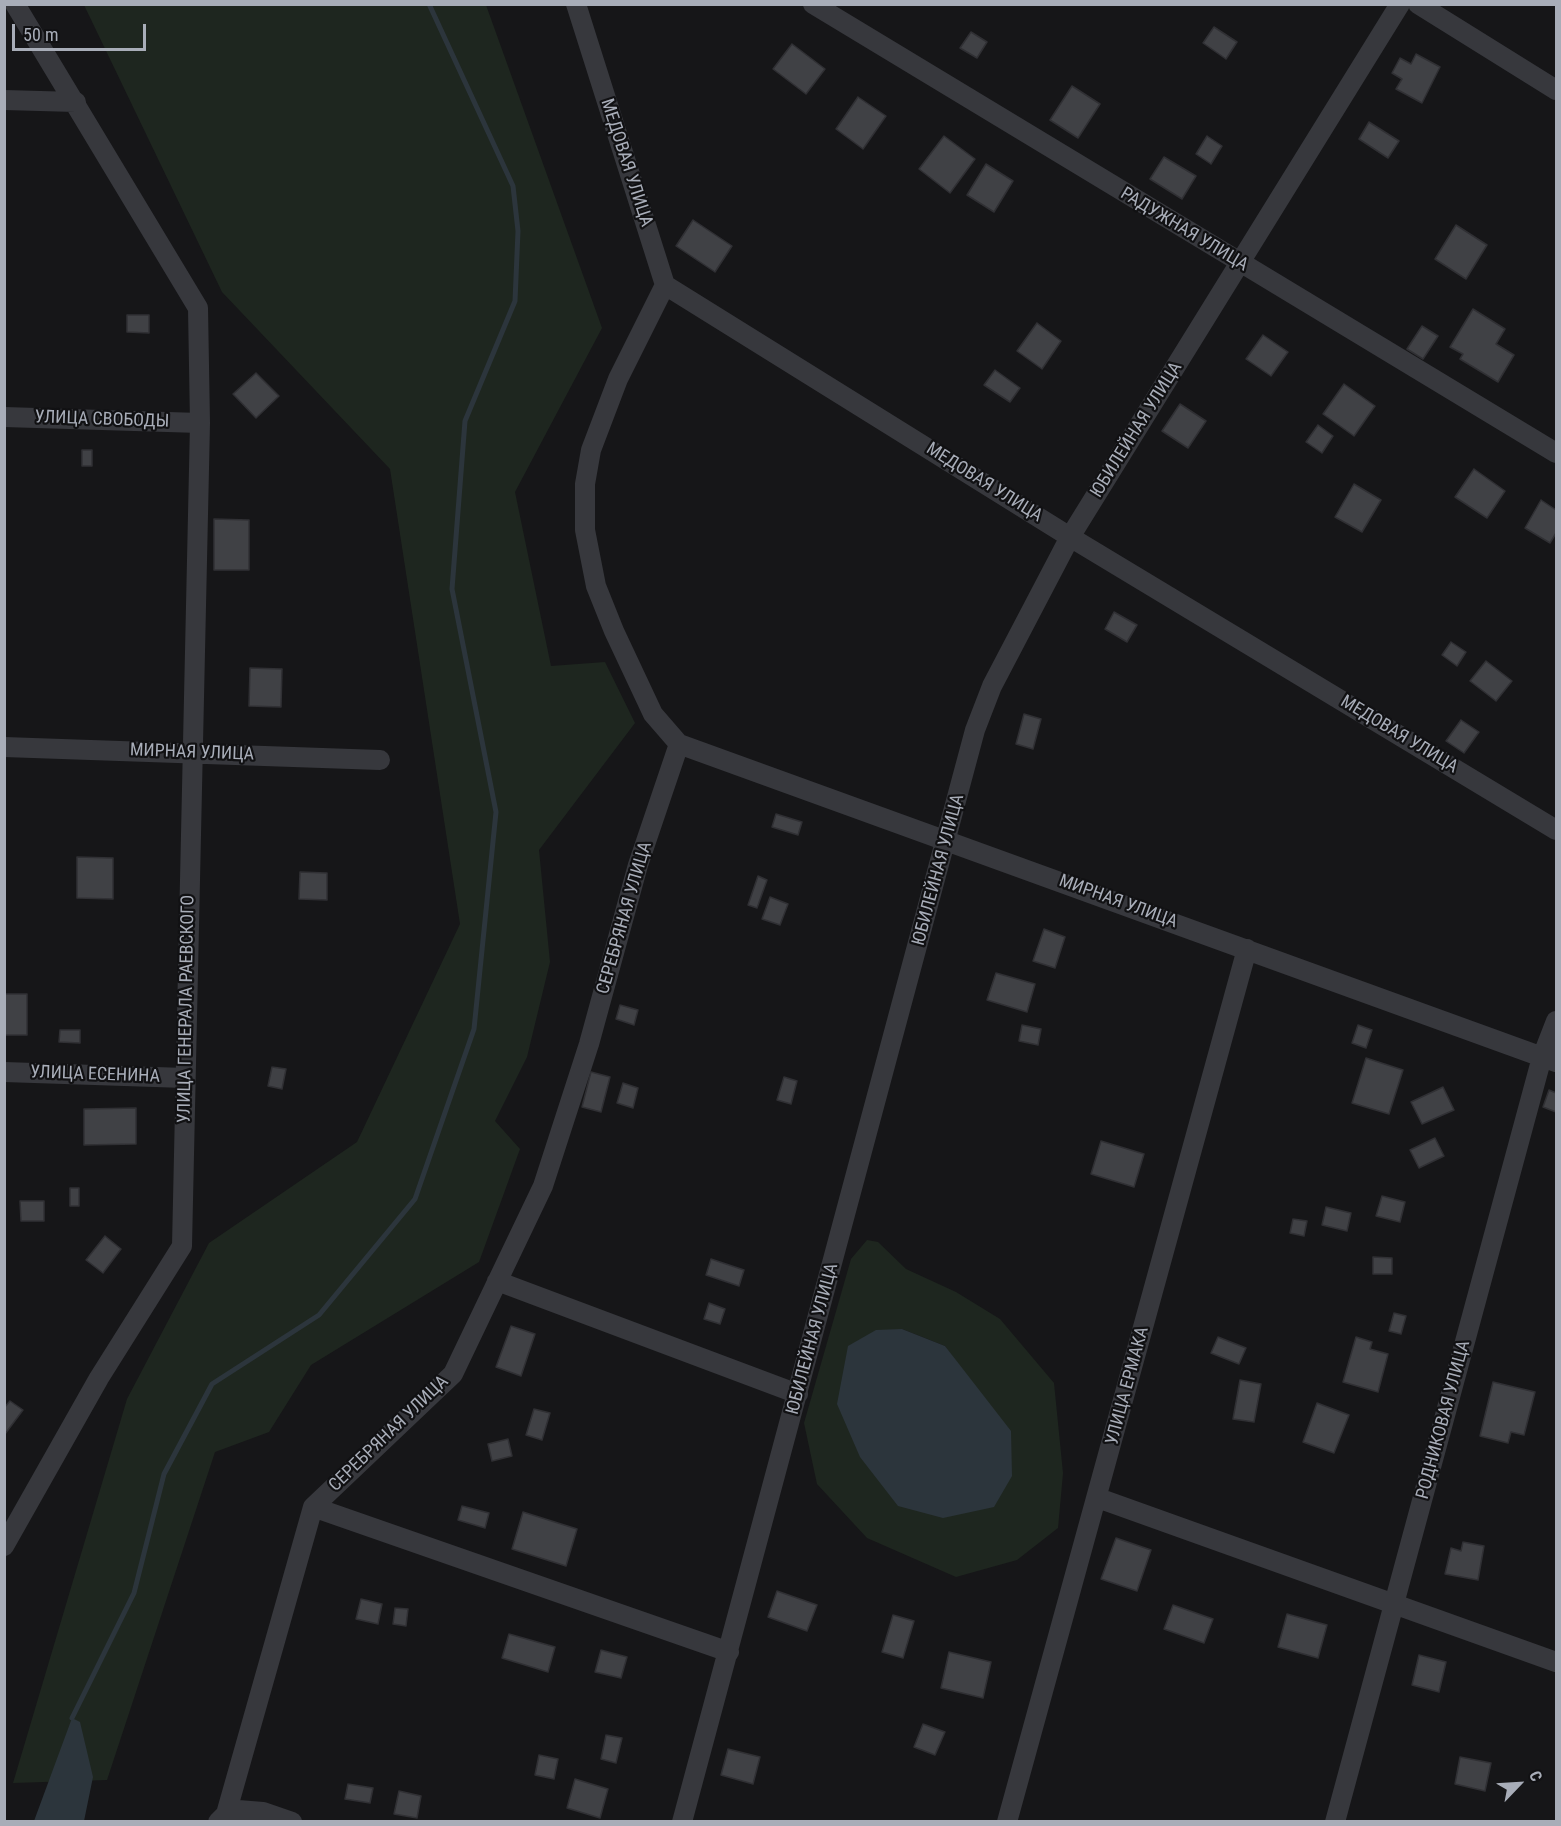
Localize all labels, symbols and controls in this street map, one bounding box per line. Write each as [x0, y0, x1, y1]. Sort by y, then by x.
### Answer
scale bar [15, 12, 148, 50]
text: 50 m [23, 24, 58, 45]
street label: МЕДОВАЯ УЛИЦА [595, 96, 657, 230]
street label: РАДУЖНАЯ УЛИЦА [1116, 183, 1252, 277]
street label: ЮБИЛЕЙНАЯ УЛИЦА [1087, 358, 1187, 502]
street label: УЛИЦА СВОБОДЫ [34, 407, 170, 433]
street label: МЕДОВАЯ УЛИЦА [922, 439, 1046, 527]
street label: МЕДОВАЯ УЛИЦА [1336, 691, 1462, 779]
street label: МИРНАЯ УЛИЦА [129, 740, 255, 766]
street label: ЮБИЛЕЙНАЯ УЛИЦА [908, 792, 970, 948]
street label: СЕРЕБРЯНАЯ УЛИЦА [593, 839, 657, 997]
street label: МИРНАЯ УЛИЦА [1056, 871, 1180, 933]
street label: УЛИЦА ГЕНЕРАЛА РАЕВСКОГО [174, 895, 200, 1123]
street label: УЛИЦА ЕСЕНИНА [30, 1062, 160, 1088]
street label: ЮБИЛЕЙНАЯ УЛИЦА [782, 1261, 844, 1417]
street label: УЛИЦА ЕРМАКА [1102, 1325, 1154, 1447]
street label: РОДНИКОВАЯ УЛИЦА [1412, 1338, 1476, 1502]
street label: СЕРЕБРЯНАЯ УЛИЦА [325, 1371, 453, 1497]
north arrow [1489, 1754, 1549, 1814]
text: С [1525, 1768, 1546, 1784]

